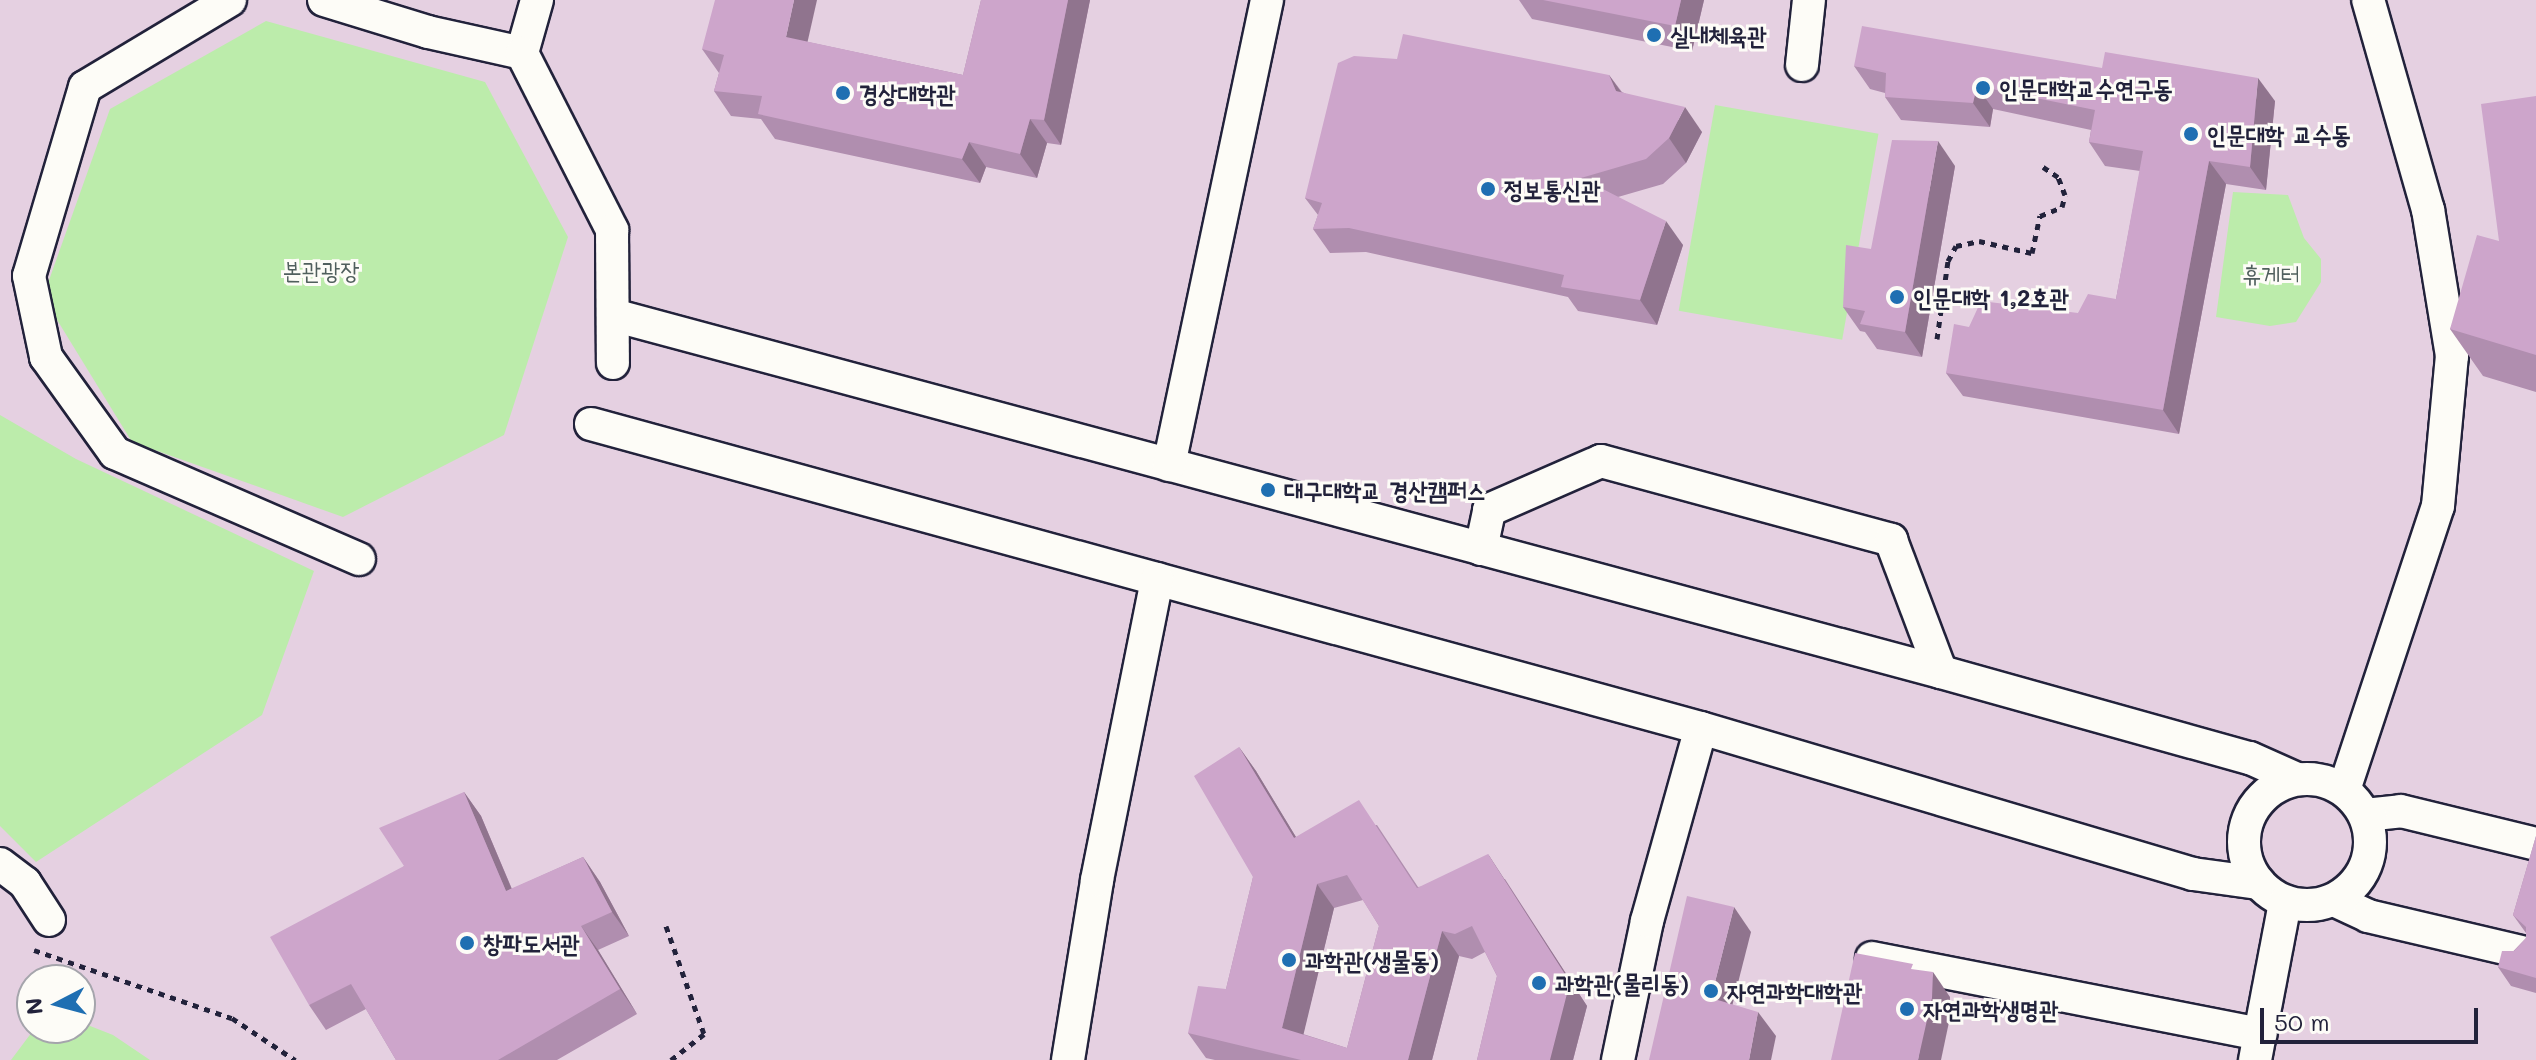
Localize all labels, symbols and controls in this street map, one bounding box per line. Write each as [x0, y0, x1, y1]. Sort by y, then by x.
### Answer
place label: 실내체육관 [1670, 21, 1767, 49]
marker: 실내체육관 [1645, 26, 1663, 44]
place label: 인문대학교수연구동 [1999, 74, 2173, 102]
place label: 경상대학관 [859, 79, 956, 107]
marker: 인문대학교수연구동 [1974, 79, 1992, 97]
marker: 경상대학관 [834, 84, 852, 102]
place label: 인문대학 교수동 [2207, 120, 2351, 148]
marker: 인문대학 교수동 [2182, 125, 2200, 143]
place label: 정보통신관 [1504, 175, 1601, 203]
marker: 정보통신관 [1479, 180, 1497, 198]
park label: 본관광장 [282, 256, 360, 284]
park label: 휴게터 [2242, 260, 2300, 288]
place label: 인문대학 1,2호관 [1913, 283, 2069, 311]
marker: 인문대학 1,2호관 [1888, 288, 1906, 306]
place label: 대구대학교 경산캠퍼스 [1284, 476, 1486, 504]
marker: 대구대학교 경산캠퍼스 [1259, 481, 1277, 499]
place label: 창파도서관 [483, 929, 580, 957]
marker: 창파도서관 [458, 934, 476, 952]
place label: 과학관(생물동) [1305, 946, 1439, 974]
marker: 과학관(생물동) [1280, 951, 1298, 969]
north arrow [16, 964, 96, 1044]
place label: 과학관(물리동) [1555, 969, 1689, 997]
marker: 과학관(물리동) [1530, 974, 1548, 992]
place label: 자연과학대학관 [1727, 977, 1862, 1005]
marker: 자연과학대학관 [1702, 982, 1720, 1000]
scale bar [2264, 992, 2482, 1042]
place label: 자연과학생명관 [1923, 995, 2058, 1023]
text: N [18, 997, 49, 1016]
marker: 자연과학생명관 [1898, 1000, 1916, 1018]
text: 50 m [2274, 1006, 2330, 1037]

